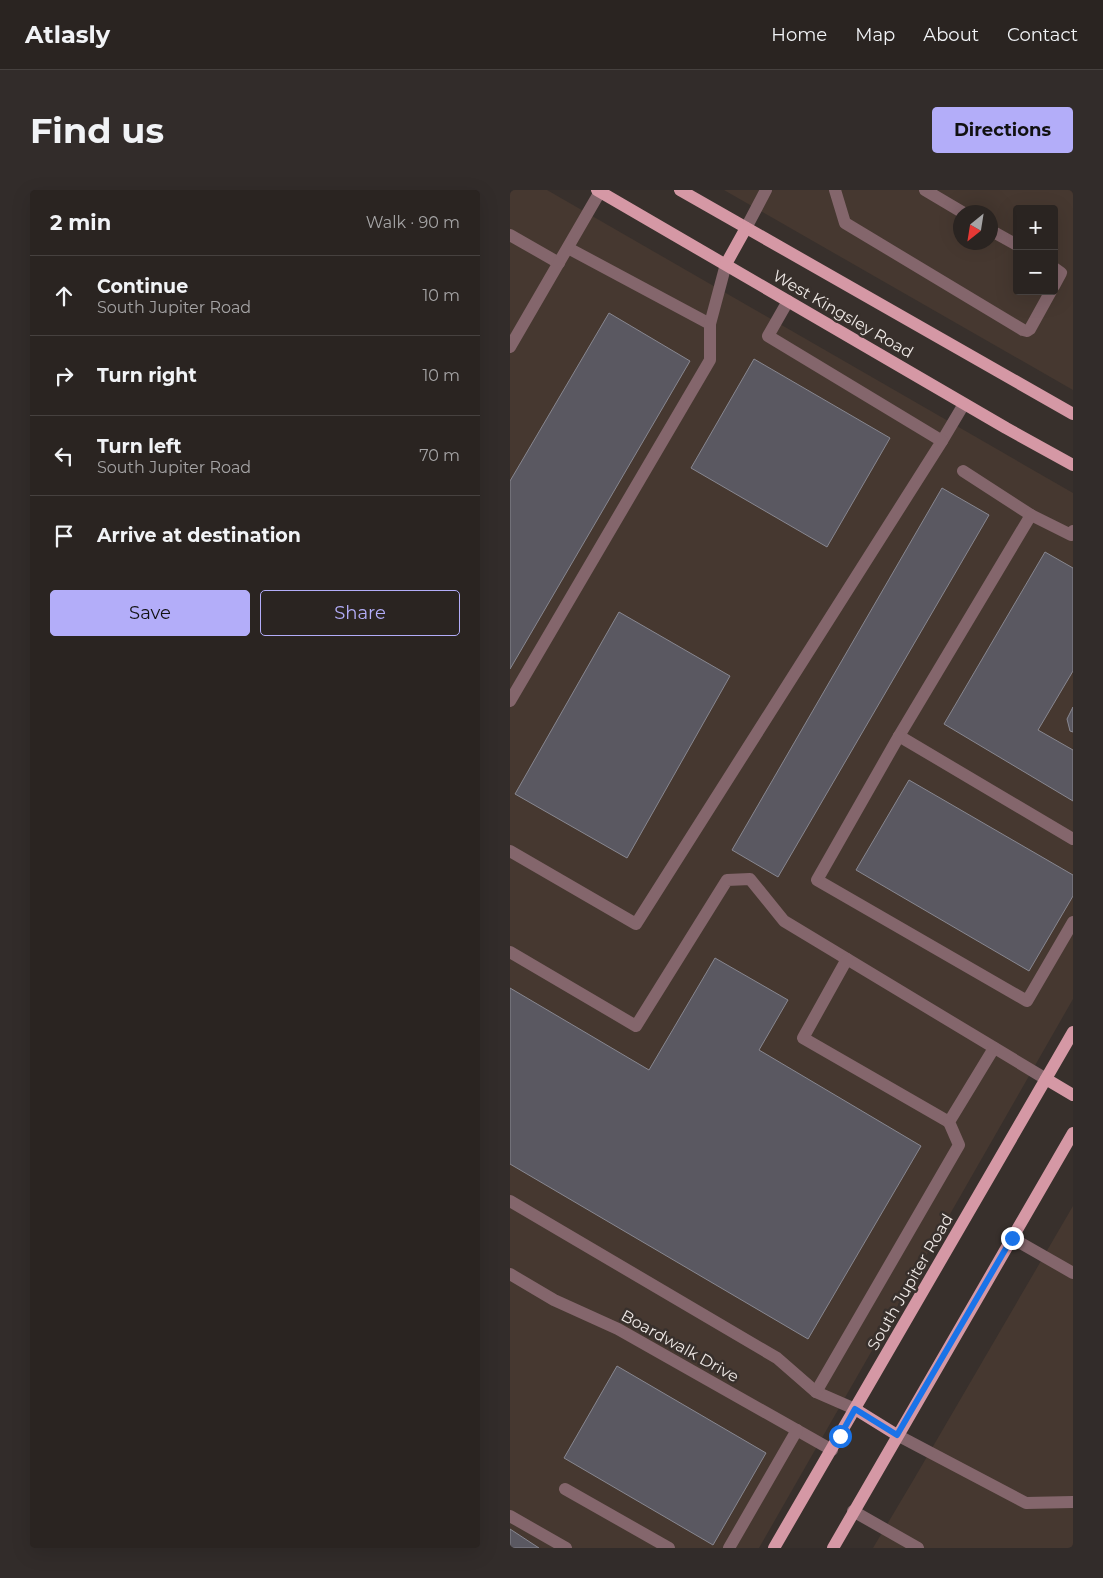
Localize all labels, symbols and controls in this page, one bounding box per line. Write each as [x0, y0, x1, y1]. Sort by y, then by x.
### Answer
text: Atlasly [25, 20, 110, 49]
text: Home [771, 24, 827, 46]
text: Map [855, 24, 895, 46]
text: About [923, 24, 979, 46]
text: Contact [1007, 24, 1078, 46]
button: Directions [932, 107, 1073, 153]
text: Find us [30, 109, 164, 152]
north arrow [953, 205, 998, 250]
map controls [1013, 205, 1058, 295]
button: + [1013, 205, 1058, 250]
text: 2 min [50, 210, 111, 235]
text: Walk · 90 m [366, 213, 460, 232]
button: − [1013, 250, 1058, 295]
street label: West Kingsley Road [769, 266, 917, 362]
text: Continue [97, 275, 188, 298]
icon: ahead [50, 282, 78, 310]
text: 10 m [422, 286, 460, 305]
text: South Jupiter Road [97, 298, 251, 317]
icon: right [50, 362, 78, 390]
text: Turn right [97, 364, 197, 387]
text: 10 m [422, 366, 460, 385]
text: Turn left [97, 435, 182, 458]
icon: left [50, 442, 78, 470]
text: 70 m [419, 446, 460, 465]
text: South Jupiter Road [97, 458, 251, 477]
icon: arrive [50, 522, 78, 550]
text: Arrive at destination [97, 524, 301, 547]
button: Save [50, 590, 250, 636]
button: Share [260, 590, 460, 636]
street label: South Jupiter Road [863, 1210, 957, 1354]
route end [1001, 1227, 1024, 1250]
street label: Boardwalk Drive [618, 1306, 742, 1386]
route start [829, 1425, 852, 1448]

